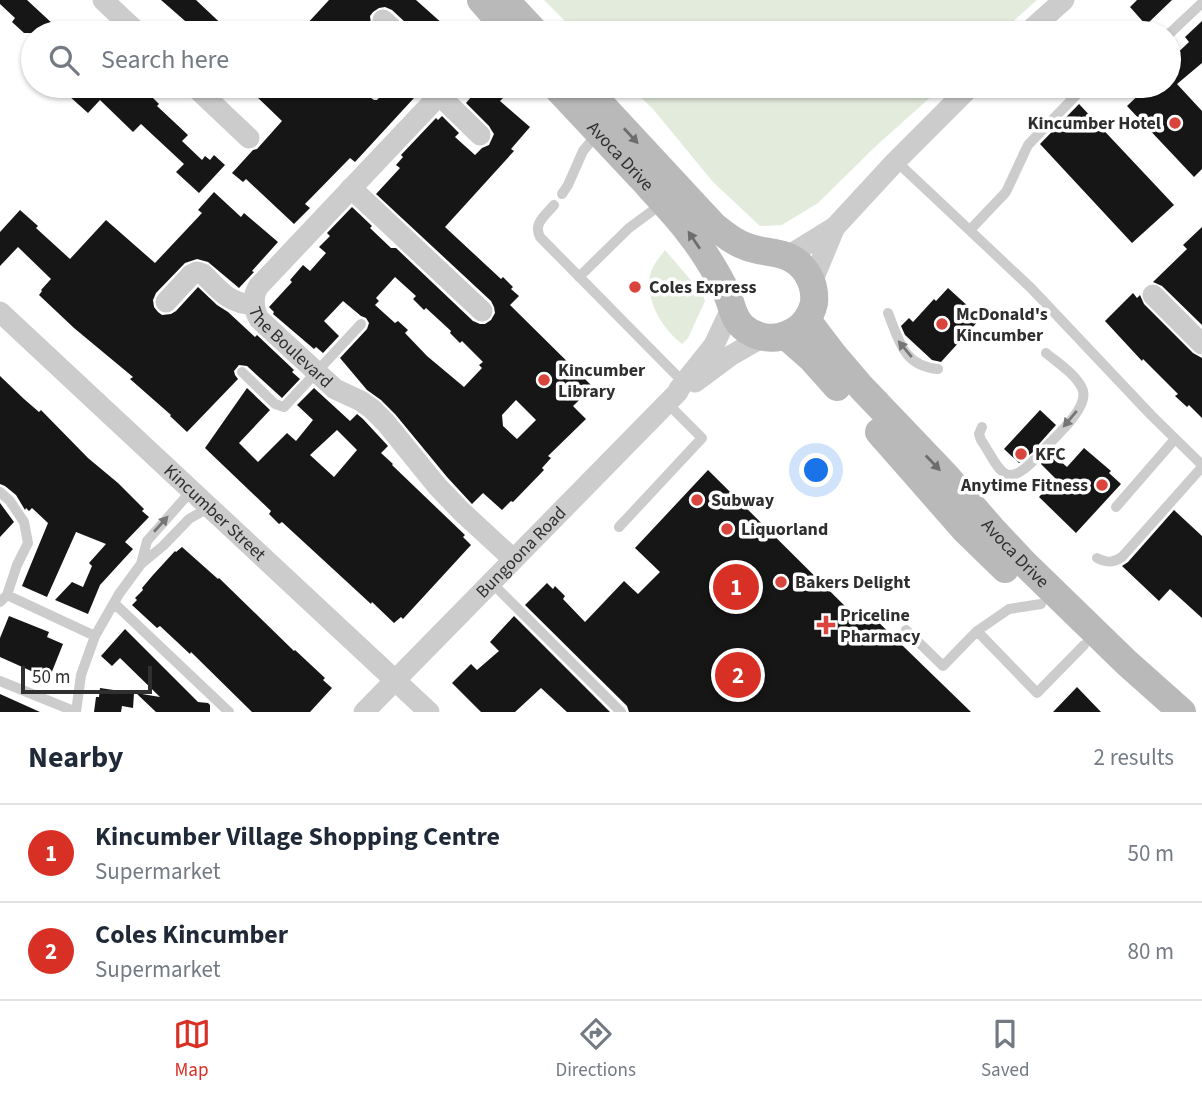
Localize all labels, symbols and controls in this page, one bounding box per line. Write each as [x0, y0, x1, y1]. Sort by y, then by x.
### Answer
search box [21, 21, 1181, 98]
icon: search [45, 41, 83, 79]
text: Search here [101, 41, 229, 78]
place label: Kincumber Hotel [1028, 111, 1161, 136]
marker: Kincumber Hotel [1167, 115, 1183, 131]
street label: Avoca Drive [582, 116, 660, 196]
one-way arrow [622, 127, 638, 144]
one-way arrow [687, 231, 701, 249]
place label: Coles Express [649, 275, 756, 300]
marker: Coles Express [627, 279, 643, 295]
place label: McDonald's Kincumber [956, 302, 1048, 348]
street label: The Boulevard [242, 303, 338, 393]
marker: McDonald's Kincumber [934, 316, 950, 332]
one-way arrow [897, 340, 912, 358]
place label: Kincumber Library [558, 358, 646, 404]
marker: Kincumber Library [536, 372, 552, 388]
one-way arrow [1063, 410, 1078, 428]
place label: KFC [1035, 442, 1066, 467]
marker: KFC [1013, 446, 1029, 462]
your location [799, 453, 833, 487]
one-way arrow [924, 454, 941, 470]
street label: Kincumber Street [158, 458, 272, 567]
place label: Anytime Fitness [960, 473, 1088, 498]
marker: Anytime Fitness [1094, 477, 1110, 493]
place label: Subway [711, 488, 775, 513]
marker: Subway [689, 492, 705, 508]
street label: Bungoona Road [470, 501, 572, 604]
street label: Avoca Drive [976, 513, 1055, 593]
one-way arrow [153, 516, 168, 533]
place label: Liquorland [741, 517, 828, 542]
marker: Liquorland [719, 521, 735, 537]
pin: 1 [713, 561, 759, 613]
place label: Bakers Delight [795, 570, 910, 595]
marker: Bakers Delight [773, 574, 789, 590]
place label: Priceline Pharmacy [840, 603, 921, 649]
marker: Priceline Pharmacy [818, 617, 834, 633]
pin: 2 [715, 649, 761, 701]
scale bar [21, 663, 152, 695]
text: 50 m [32, 664, 70, 691]
text: Nearby [28, 736, 123, 779]
text: 2 results [1094, 741, 1174, 774]
text: Kincumber Village Shopping Centre [95, 818, 500, 855]
text: 1 [45, 837, 57, 870]
text: 50 m [1127, 837, 1174, 870]
text: Supermarket [95, 855, 221, 888]
text: Coles Kincumber [95, 916, 288, 953]
text: 2 [45, 935, 57, 968]
text: 80 m [1127, 935, 1174, 968]
text: Supermarket [95, 953, 221, 986]
tab: Map [173, 1015, 211, 1084]
tab: Directions [556, 1015, 636, 1084]
tab: Saved [981, 1015, 1029, 1084]

